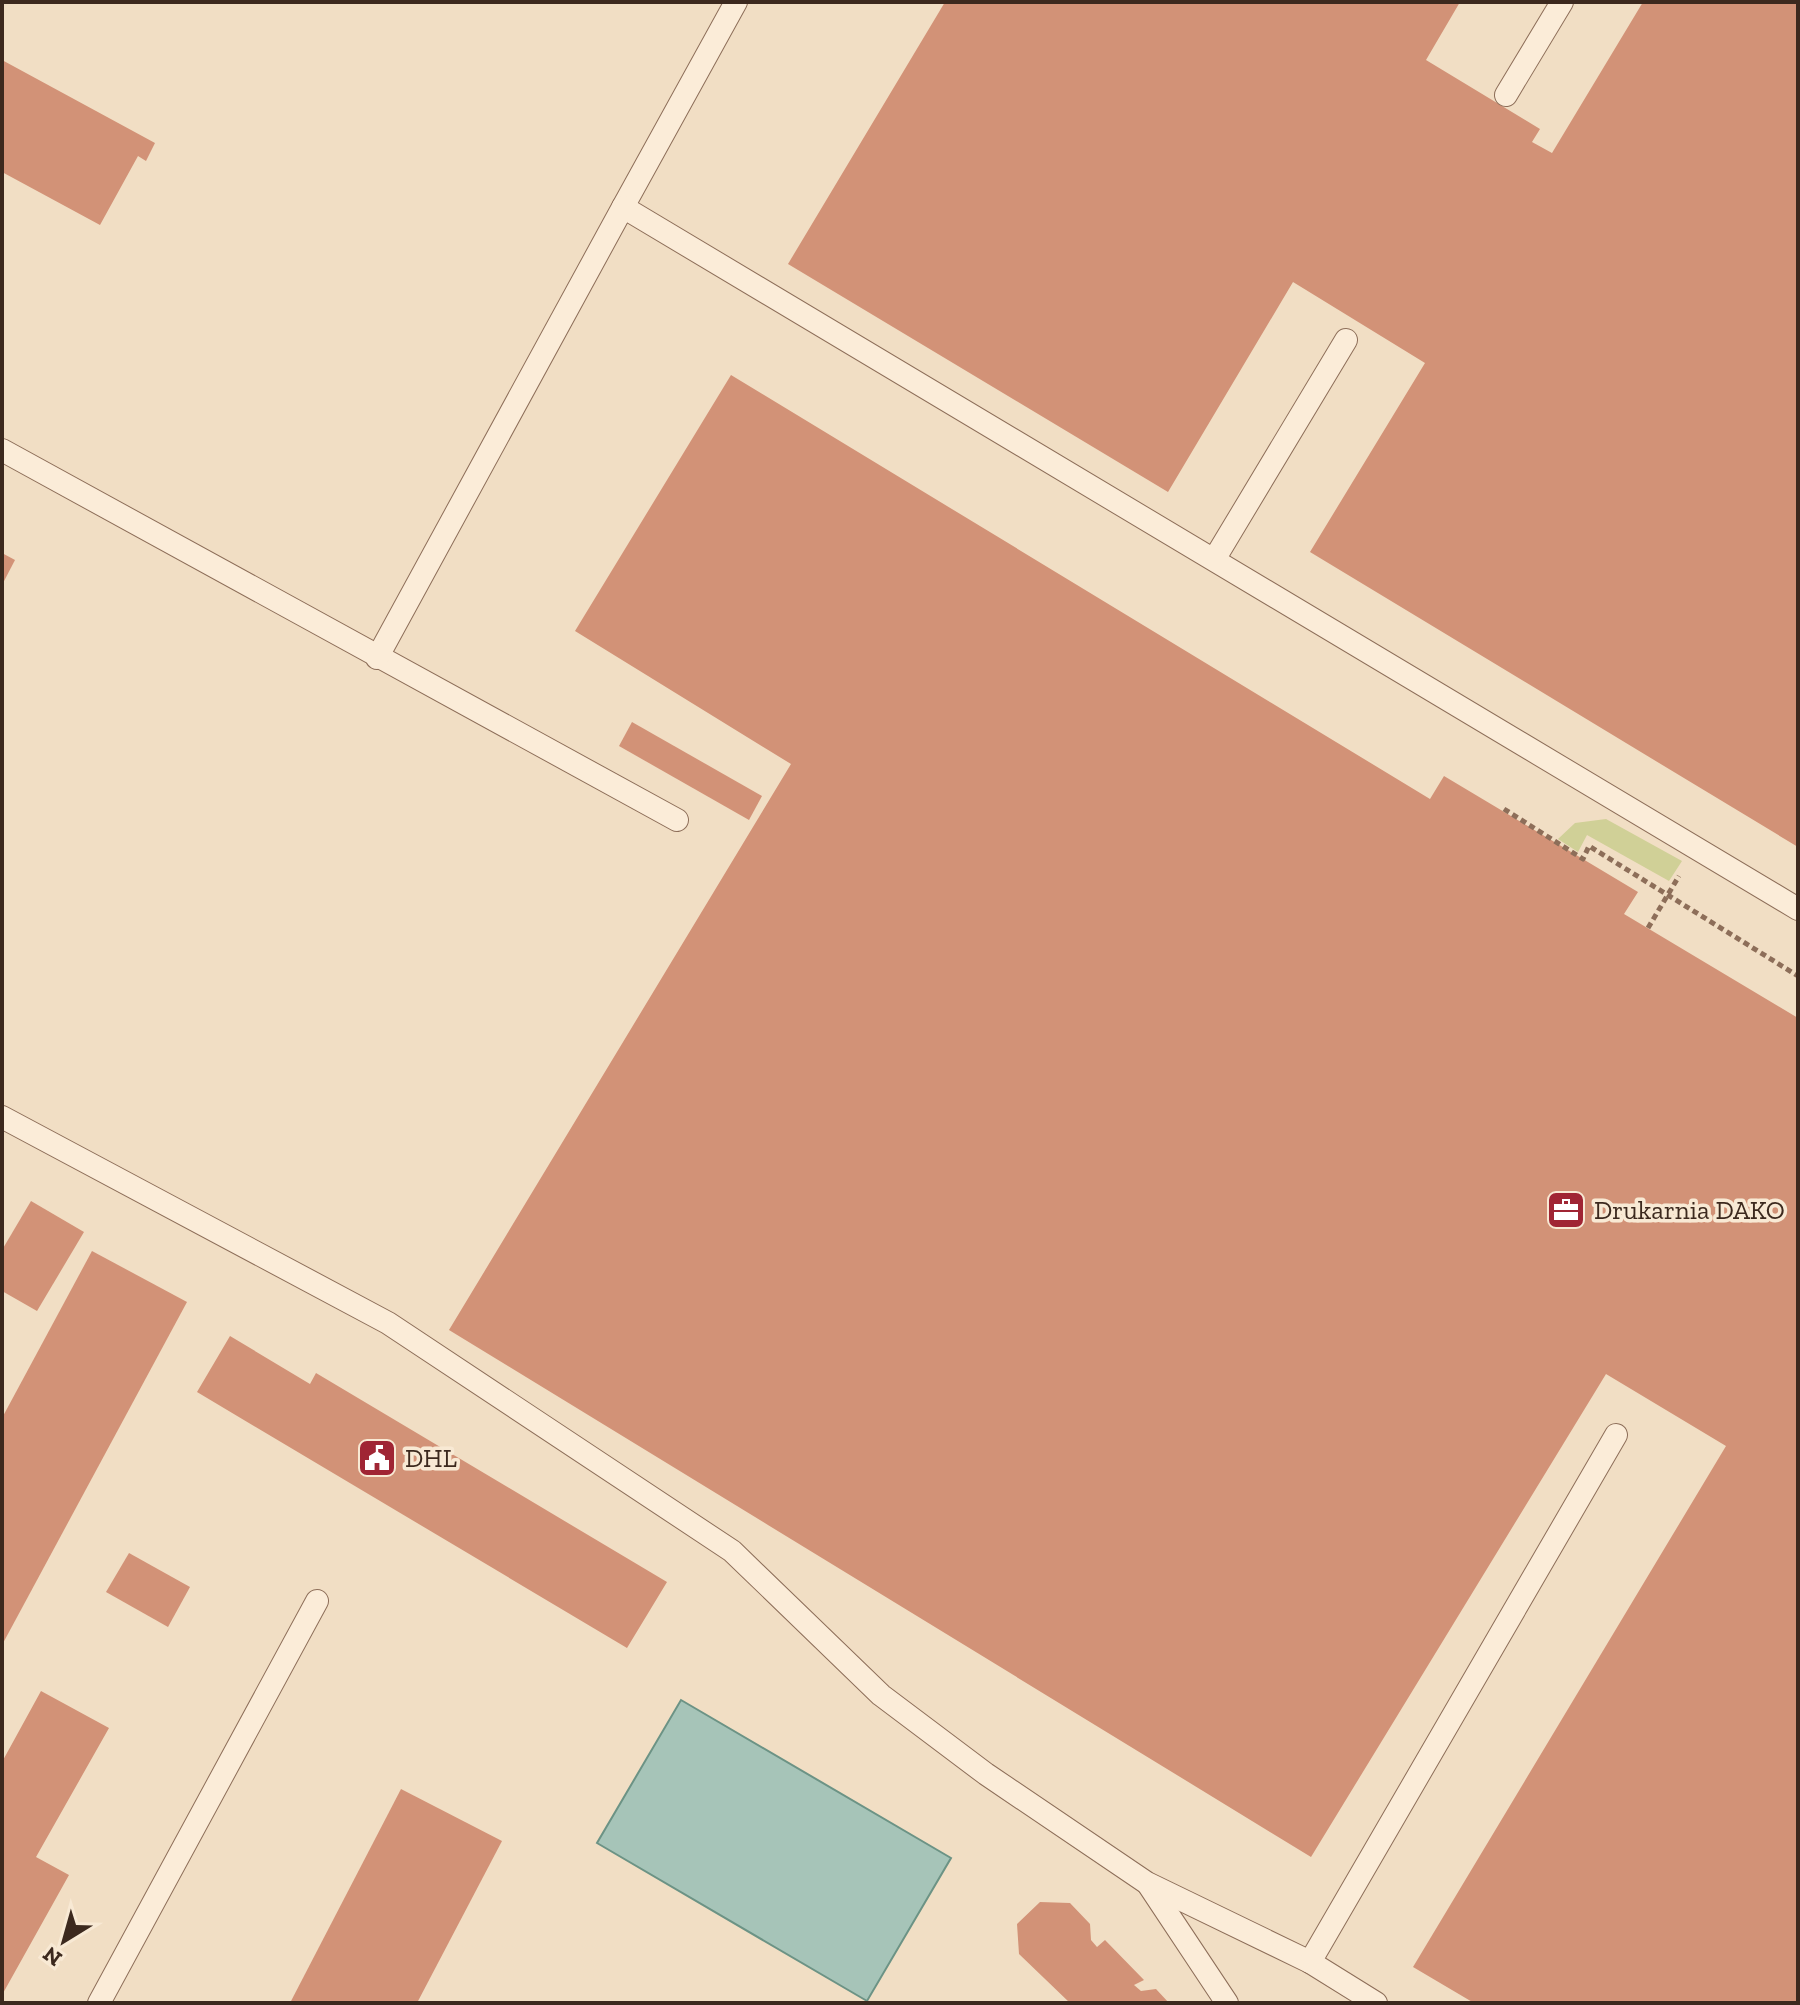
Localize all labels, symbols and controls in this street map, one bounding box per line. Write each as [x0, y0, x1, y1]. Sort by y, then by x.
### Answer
office icon: Drukarnia DAKO [1545, 1189, 1587, 1231]
place label: Drukarnia DAKO [1594, 1194, 1785, 1226]
public building icon: DHL [356, 1437, 398, 1479]
place label: DHL [405, 1442, 457, 1474]
north arrow [24, 1901, 104, 1981]
text: N [37, 1941, 67, 1972]

